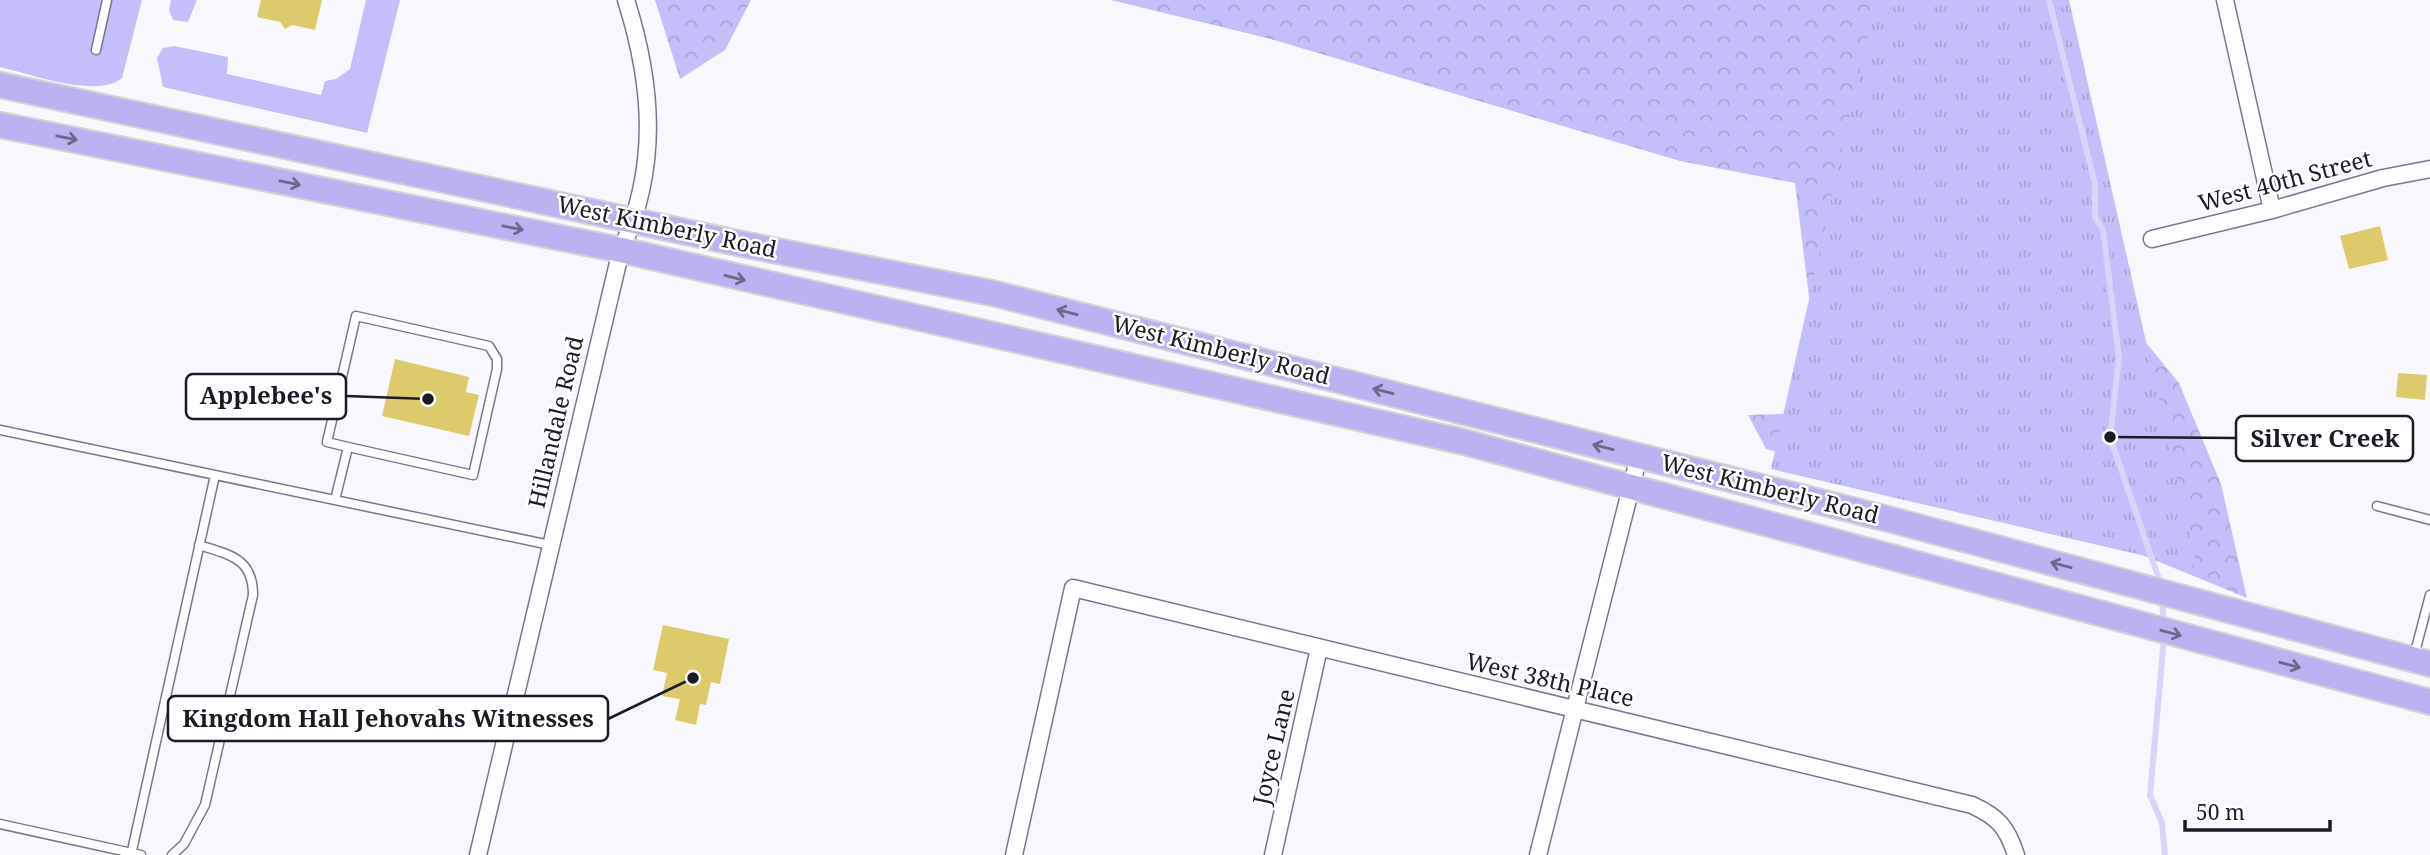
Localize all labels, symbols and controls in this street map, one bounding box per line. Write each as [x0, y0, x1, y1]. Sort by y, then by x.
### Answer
one-way arrow [55, 132, 78, 146]
street label: West 40th Street [2195, 142, 2375, 219]
one-way arrow [278, 177, 301, 191]
street label: West Kimberly Road [555, 187, 780, 265]
one-way arrow [501, 222, 524, 236]
one-way arrow [723, 271, 746, 285]
one-way arrow [1056, 305, 1079, 318]
street label: West Kimberly Road [1109, 306, 1334, 392]
street label: Hillandale Road [520, 333, 590, 511]
callout: Applebee's [186, 374, 346, 419]
text: Applebee's [200, 378, 332, 411]
one-way arrow [1372, 384, 1395, 397]
callout: Silver Creek [2236, 416, 2413, 461]
text: Silver Creek [2250, 421, 2400, 454]
one-way arrow [1592, 440, 1615, 453]
street label: West Kimberly Road [1658, 445, 1883, 531]
one-way arrow [2050, 558, 2072, 571]
one-way arrow [2159, 627, 2181, 640]
street label: West 38th Place [1463, 644, 1637, 714]
one-way arrow [2278, 659, 2301, 672]
street label: Joyce Lane [1244, 686, 1302, 809]
callout: Kingdom Hall Jehovahs Witnesses [168, 696, 608, 741]
text: Kingdom Hall Jehovahs Witnesses [182, 701, 594, 734]
scale bar [2185, 788, 2330, 832]
text: 50 m [2196, 798, 2245, 826]

